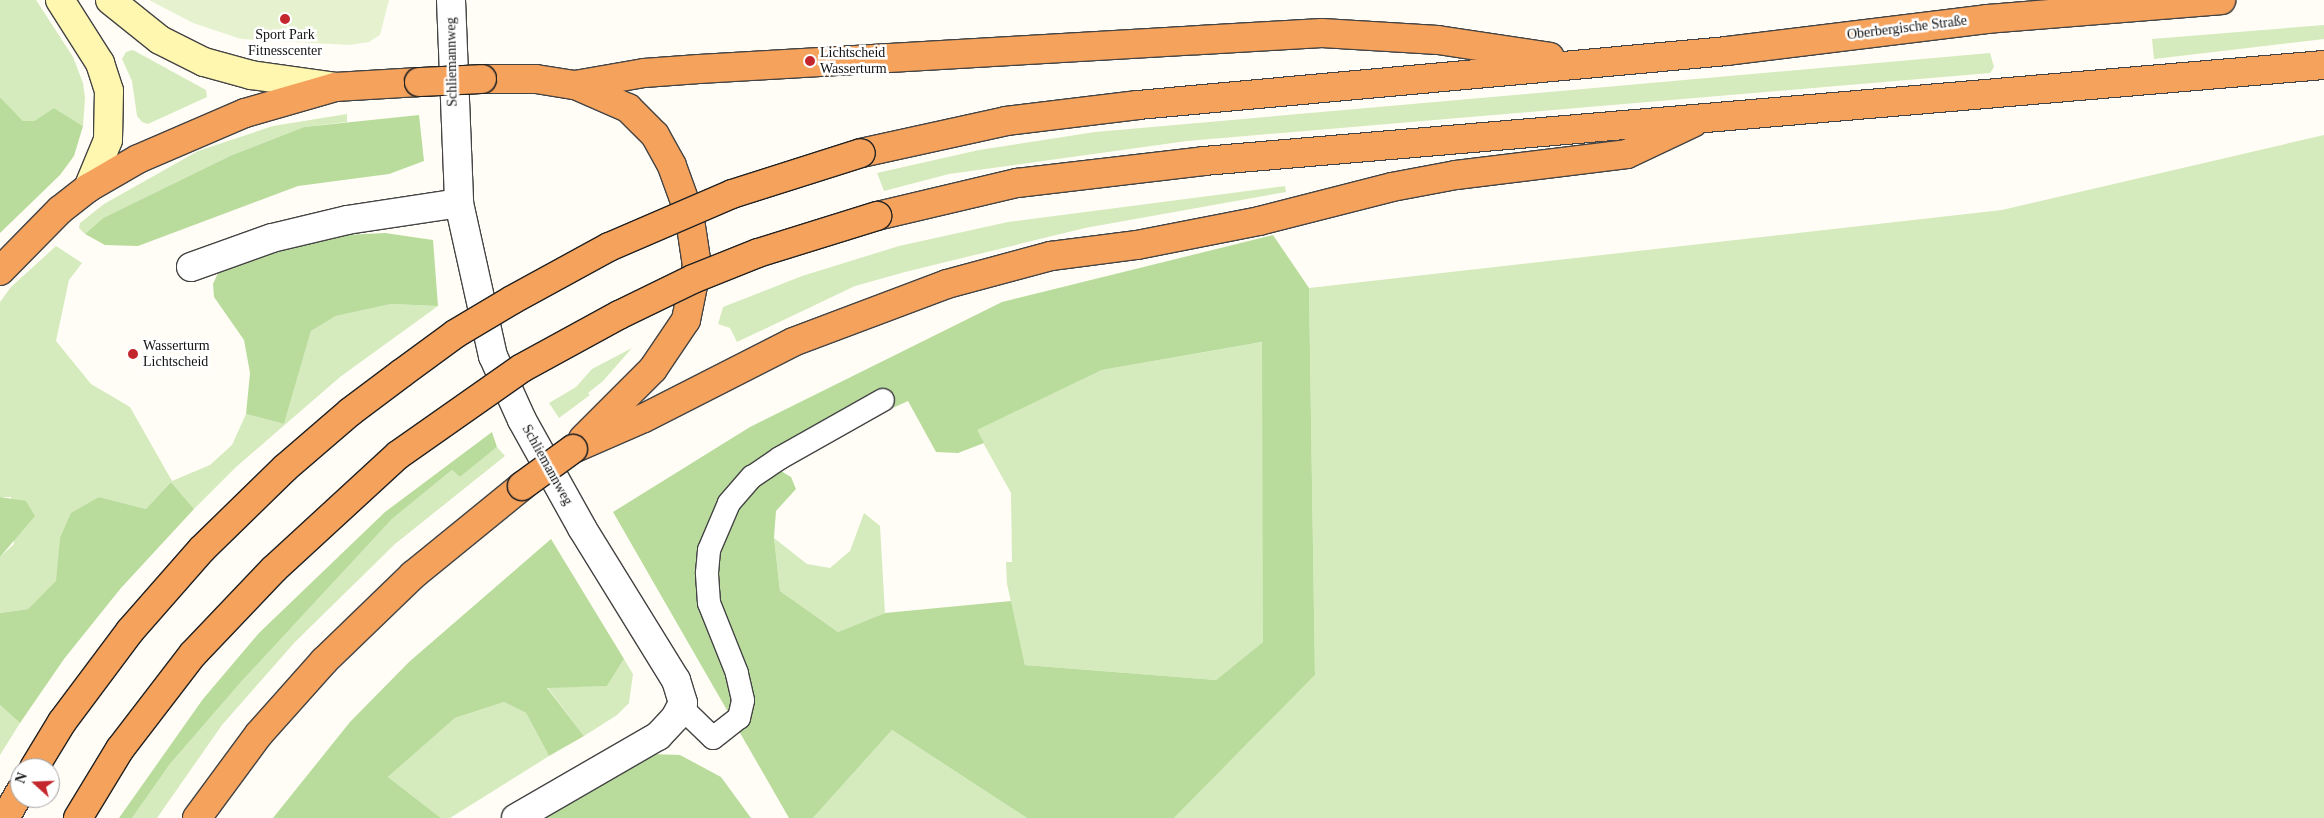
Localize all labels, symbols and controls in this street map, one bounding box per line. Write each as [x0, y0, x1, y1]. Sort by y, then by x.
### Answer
street label: Oberbergische Straße [1846, 12, 1968, 44]
marker: Sport Park Fitnesscenter [279, 13, 291, 25]
street label: Schliemannweg [443, 17, 461, 107]
place label: Sport Park Fitnesscenter [248, 27, 322, 59]
place label: Lichtscheid Wasserturm [820, 45, 887, 78]
marker: Lichtscheid Wasserturm [804, 55, 816, 67]
place label: Wasserturm Lichtscheid [143, 338, 210, 371]
marker: Wasserturm Lichtscheid [127, 348, 139, 360]
street label: Schliemannweg [518, 422, 576, 508]
north arrow [10, 758, 60, 808]
text: N [13, 771, 30, 785]

